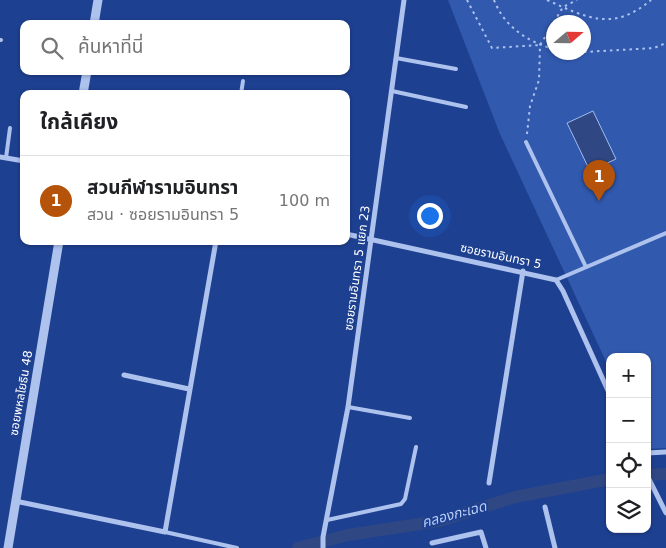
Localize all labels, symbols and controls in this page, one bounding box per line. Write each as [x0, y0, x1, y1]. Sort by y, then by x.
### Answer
north arrow [546, 15, 591, 60]
search box [20, 20, 350, 75]
icon: search [38, 34, 66, 62]
text: ค้นหาที่นี่ [78, 35, 143, 57]
text: ใกล้เคียง [40, 110, 118, 134]
pin: 1 [583, 160, 615, 201]
text: สวนกีฬารามอินทรา [87, 176, 238, 198]
text: 1 [50, 191, 62, 210]
text: 100 m [279, 191, 330, 210]
your location [417, 203, 443, 229]
text: สวน · ซอยรามอินทรา 5 [87, 205, 239, 224]
street label: ซอยรามอินทรา 5 แยก 23 [341, 205, 373, 331]
street label: ซอยรามอินทรา 5 [459, 241, 543, 271]
street label: ซอยพหลโยธิน 48 [7, 349, 35, 437]
map controls [606, 353, 651, 533]
button: + [606, 353, 651, 398]
button: − [606, 398, 651, 443]
button: locate [606, 443, 651, 488]
button: layers [606, 488, 651, 533]
water label: คลองกะเฉด [420, 498, 488, 530]

